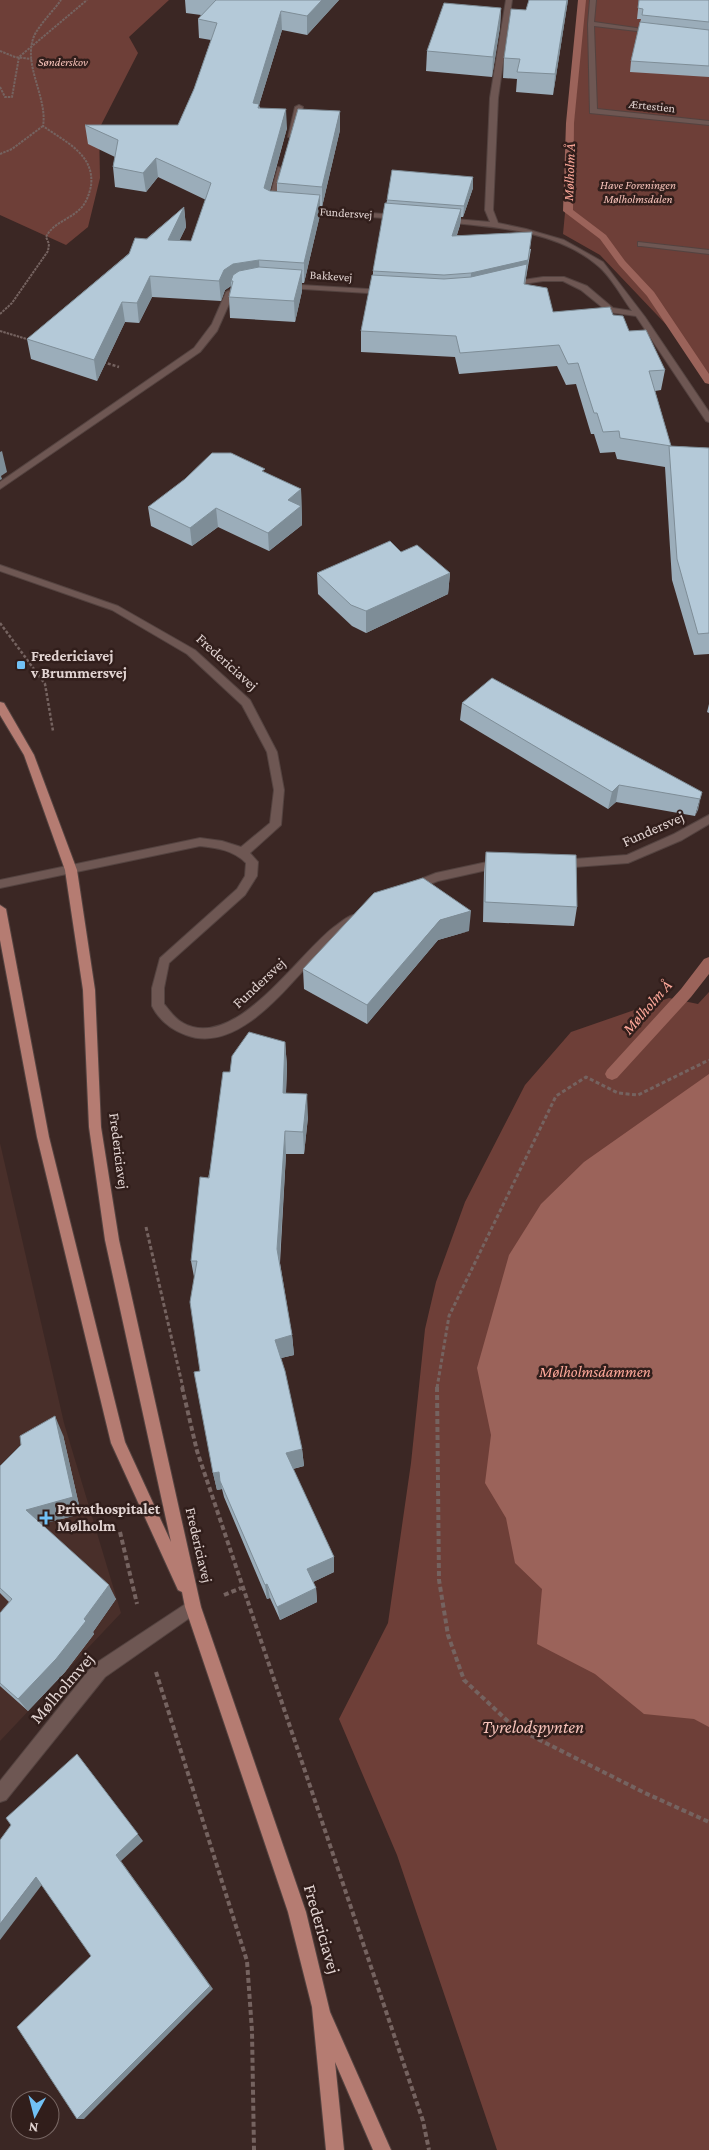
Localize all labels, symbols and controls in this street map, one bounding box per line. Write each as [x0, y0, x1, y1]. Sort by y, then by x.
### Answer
park label: Sønderskov [38, 55, 88, 69]
street label: Ærtestien [627, 97, 676, 115]
water label: Mølholm Å [560, 143, 578, 202]
park label: Have Foreningen Mølholmsdalen [600, 178, 676, 206]
street label: Fundersvej [319, 204, 373, 222]
street label: Bakkevej [309, 268, 353, 284]
street label: Fredericiavej [192, 630, 261, 694]
place label: Fredericiavej v Brummersvej [30, 648, 127, 682]
marker: Fredericiavej v Brummersvej [15, 659, 27, 671]
street label: Fundersvej [620, 808, 687, 851]
street label: Fundersvej [229, 955, 289, 1012]
water label: Mølholm Å [618, 976, 675, 1038]
street label: Fredericiavej [105, 1112, 132, 1190]
water label: Mølholmsdammen [538, 1363, 651, 1380]
place label: Privathospitalet Mølholm [57, 1501, 161, 1534]
street label: Fredericiavej [182, 1506, 215, 1584]
marker: Privathospitalet Mølholm [39, 1511, 53, 1525]
street label: Mølholmvej [26, 1649, 99, 1728]
park label: Tyrelodspynten [482, 1717, 584, 1737]
street label: Fredericiavej [299, 1882, 344, 1976]
north arrow [10, 2090, 60, 2140]
text: N [27, 2119, 39, 2136]

